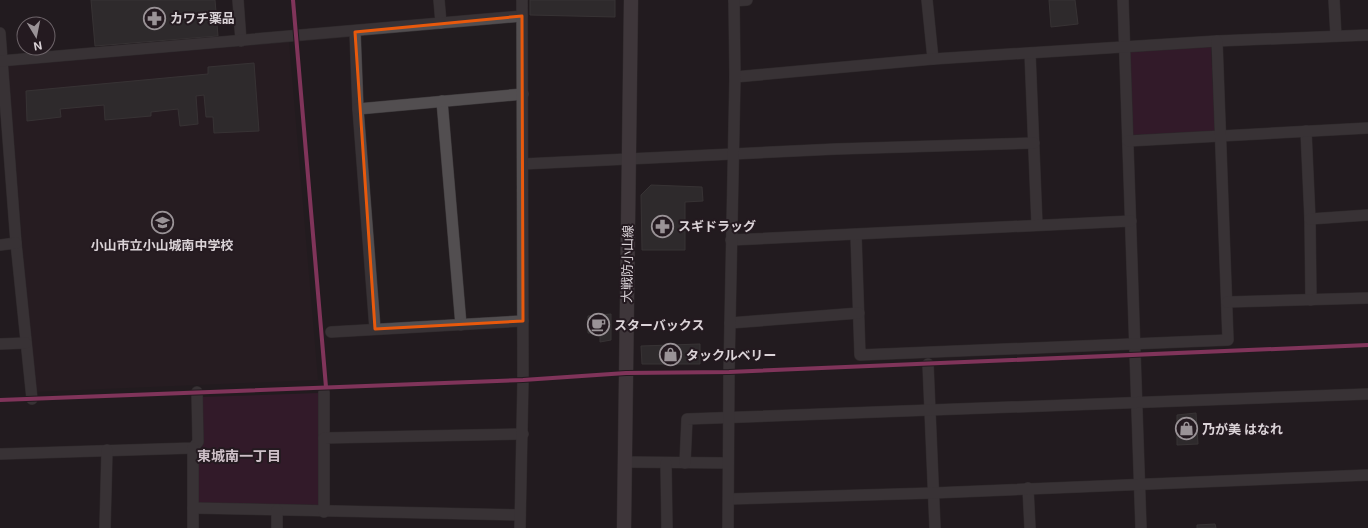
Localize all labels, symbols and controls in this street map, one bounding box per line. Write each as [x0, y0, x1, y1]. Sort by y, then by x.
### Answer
pharmacy icon: カワチ薬品 [142, 5, 168, 31]
place label: カワチ薬品 [170, 10, 235, 26]
north arrow [16, 16, 56, 56]
text: N [32, 38, 43, 53]
school or university icon: 小山市立小山城南中学校 [149, 210, 175, 236]
pharmacy icon: スギドラッグ [650, 213, 676, 239]
place label: スギドラッグ [678, 218, 756, 234]
street label: 大戦防小山線 [618, 225, 636, 303]
place label: 小山市立小山城南中学校 [90, 237, 234, 253]
cafe icon: スターバックス [586, 312, 612, 338]
place label: スターバックス [614, 317, 704, 333]
shop icon: タックルベリー [658, 342, 684, 368]
place label: タックルベリー [686, 347, 777, 363]
shop icon: 乃が美 はなれ [1174, 416, 1200, 442]
place label: 乃が美 はなれ [1202, 421, 1283, 437]
district label: 東城南一丁目 [197, 447, 281, 464]

